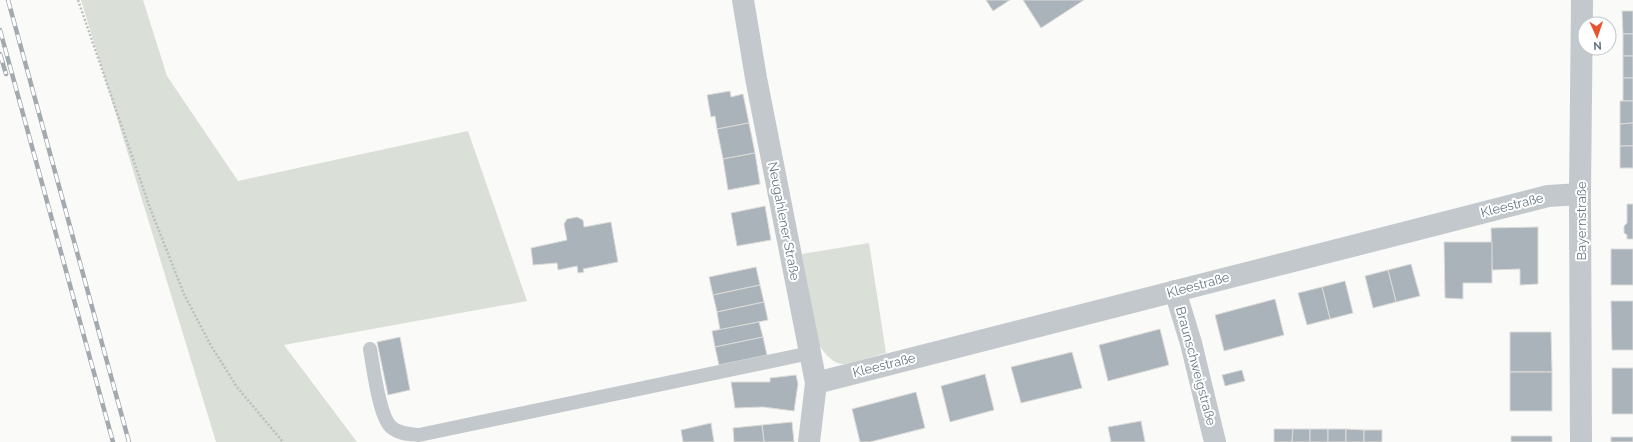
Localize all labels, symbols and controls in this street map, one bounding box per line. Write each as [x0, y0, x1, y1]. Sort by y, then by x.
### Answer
north arrow [1577, 16, 1617, 56]
text: N [1593, 39, 1602, 52]
street label: Neugahlener Straße [765, 160, 803, 282]
street label: Bayernstraße [1574, 181, 1589, 261]
street label: Kleestraße [1479, 190, 1545, 220]
street label: Kleestraße [1165, 269, 1231, 301]
street label: Braunschweigstraße [1173, 305, 1219, 427]
street label: Kleestraße [851, 350, 917, 380]

